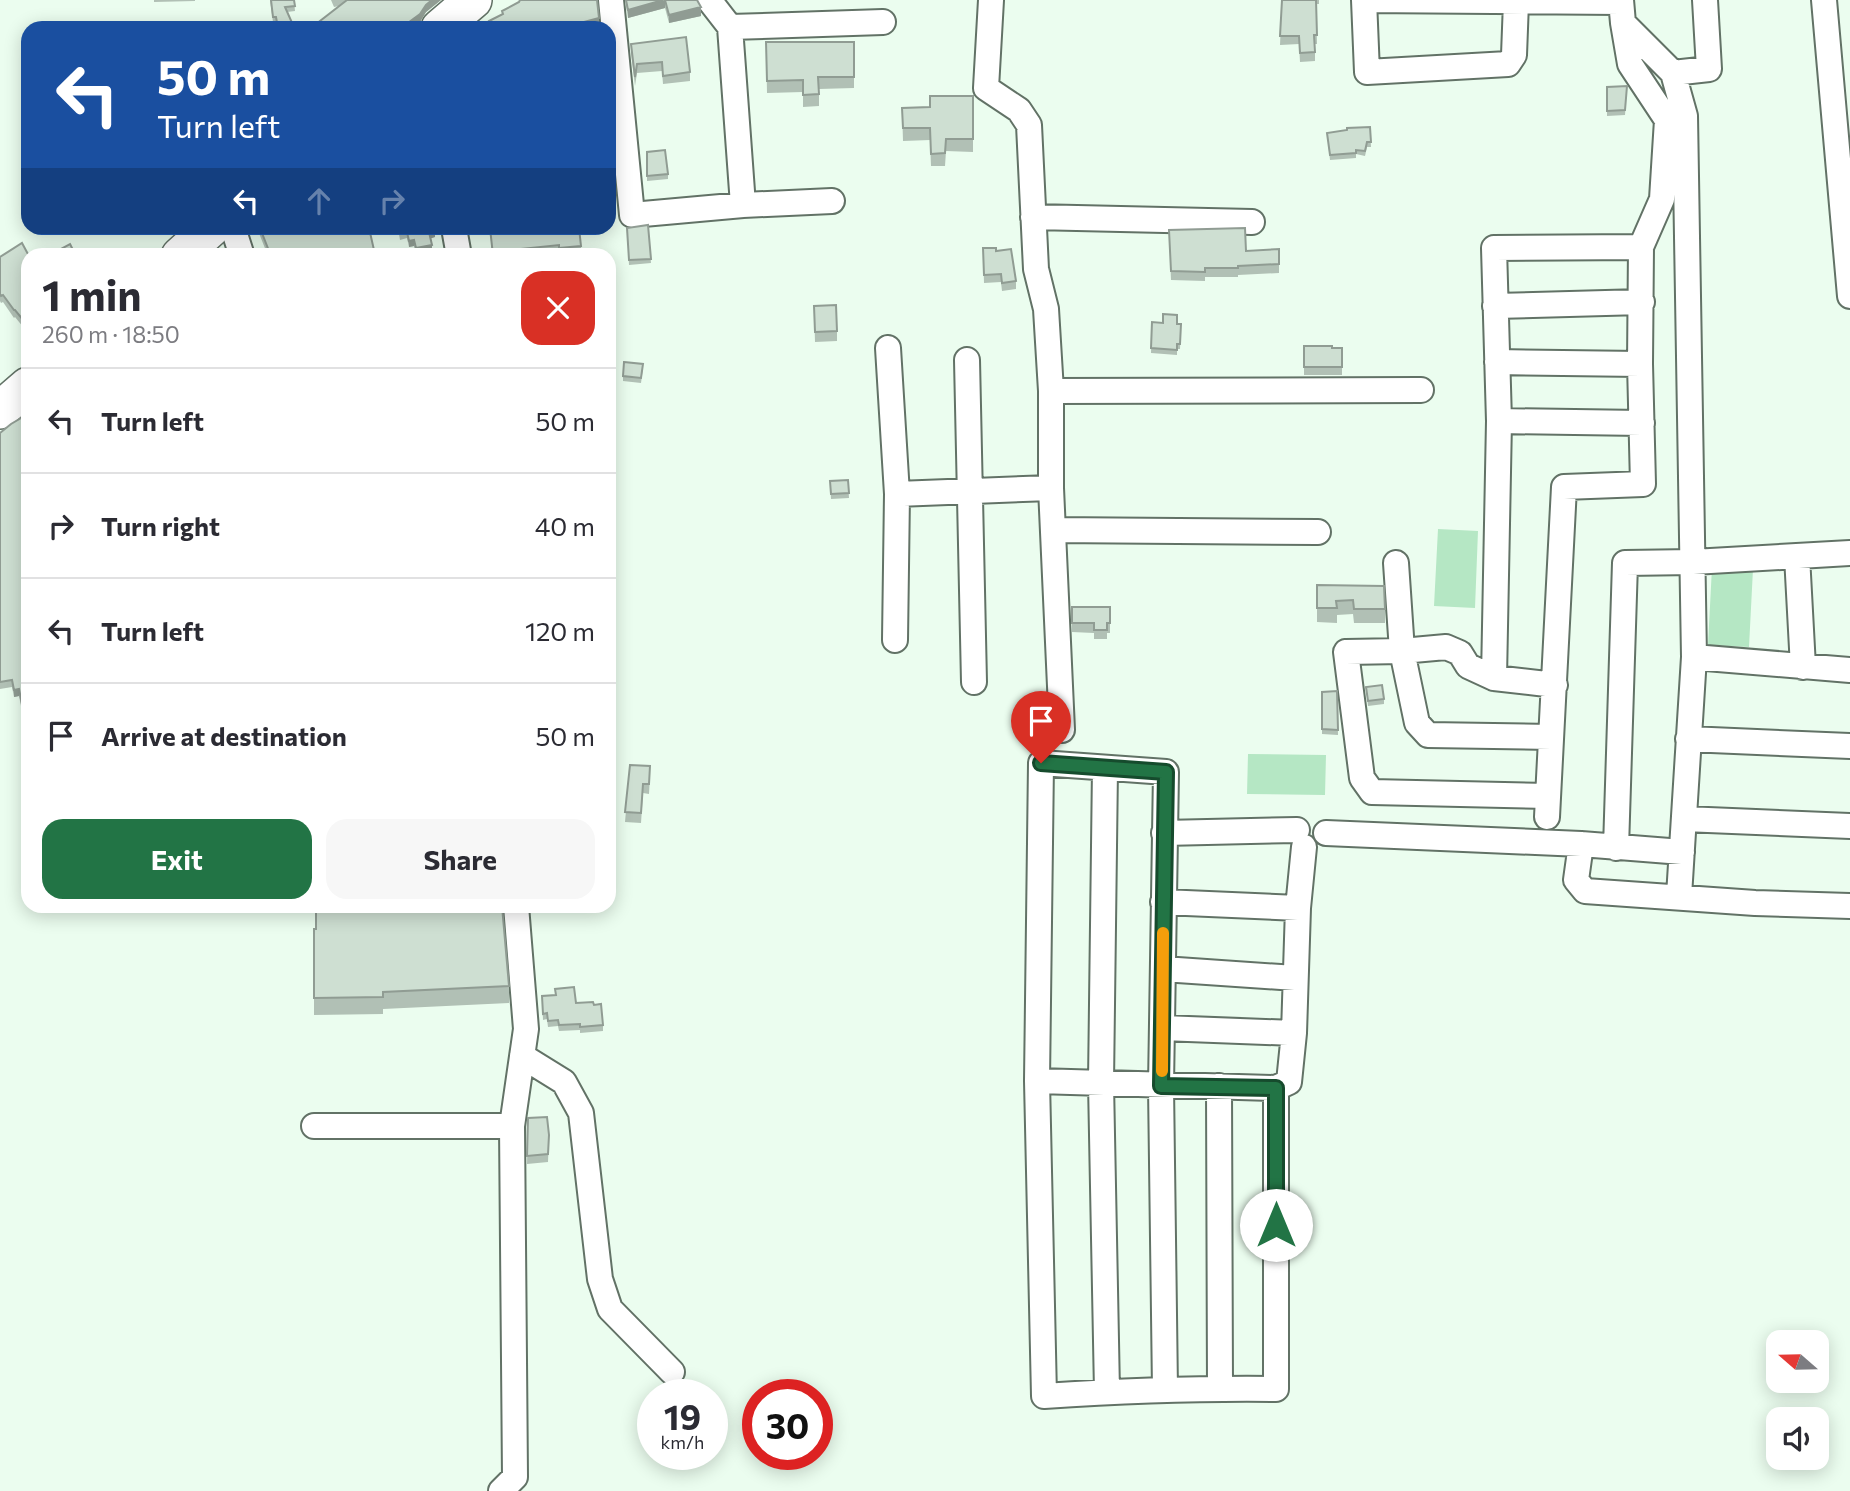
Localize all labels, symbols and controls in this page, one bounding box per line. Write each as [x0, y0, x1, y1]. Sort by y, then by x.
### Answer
text: 50 m [157, 45, 270, 105]
icon: left [42, 49, 133, 140]
text: Turn left [157, 105, 281, 145]
icon: left [227, 182, 265, 220]
icon: ahead [300, 182, 338, 220]
icon: right [373, 182, 411, 220]
text: 1 min [42, 268, 142, 320]
button: close [521, 271, 595, 345]
text: 260 m · 18:50 [42, 320, 180, 348]
icon: left [42, 402, 80, 440]
text: Turn left [101, 405, 204, 436]
text: 50 m [535, 405, 595, 436]
icon: right [42, 507, 80, 545]
text: Turn right [101, 510, 220, 541]
text: 40 m [535, 510, 595, 541]
icon: left [42, 612, 80, 650]
text: Turn left [101, 615, 204, 646]
text: 120 m [525, 615, 595, 646]
pin [1011, 691, 1071, 763]
icon: arrive [1022, 702, 1060, 740]
icon: arrive [42, 717, 80, 755]
text: Arrive at destination [101, 720, 347, 751]
text: 50 m [535, 720, 595, 751]
button: Exit [42, 819, 312, 899]
button: Share [326, 819, 595, 899]
position arrow [1239, 1188, 1313, 1262]
north arrow [1766, 1330, 1829, 1393]
map controls [1766, 1330, 1829, 1470]
speed limit sign: 30 [742, 1379, 833, 1470]
text: 19 [664, 1394, 701, 1437]
button: sound [1766, 1407, 1829, 1470]
text: km/h [661, 1431, 704, 1453]

